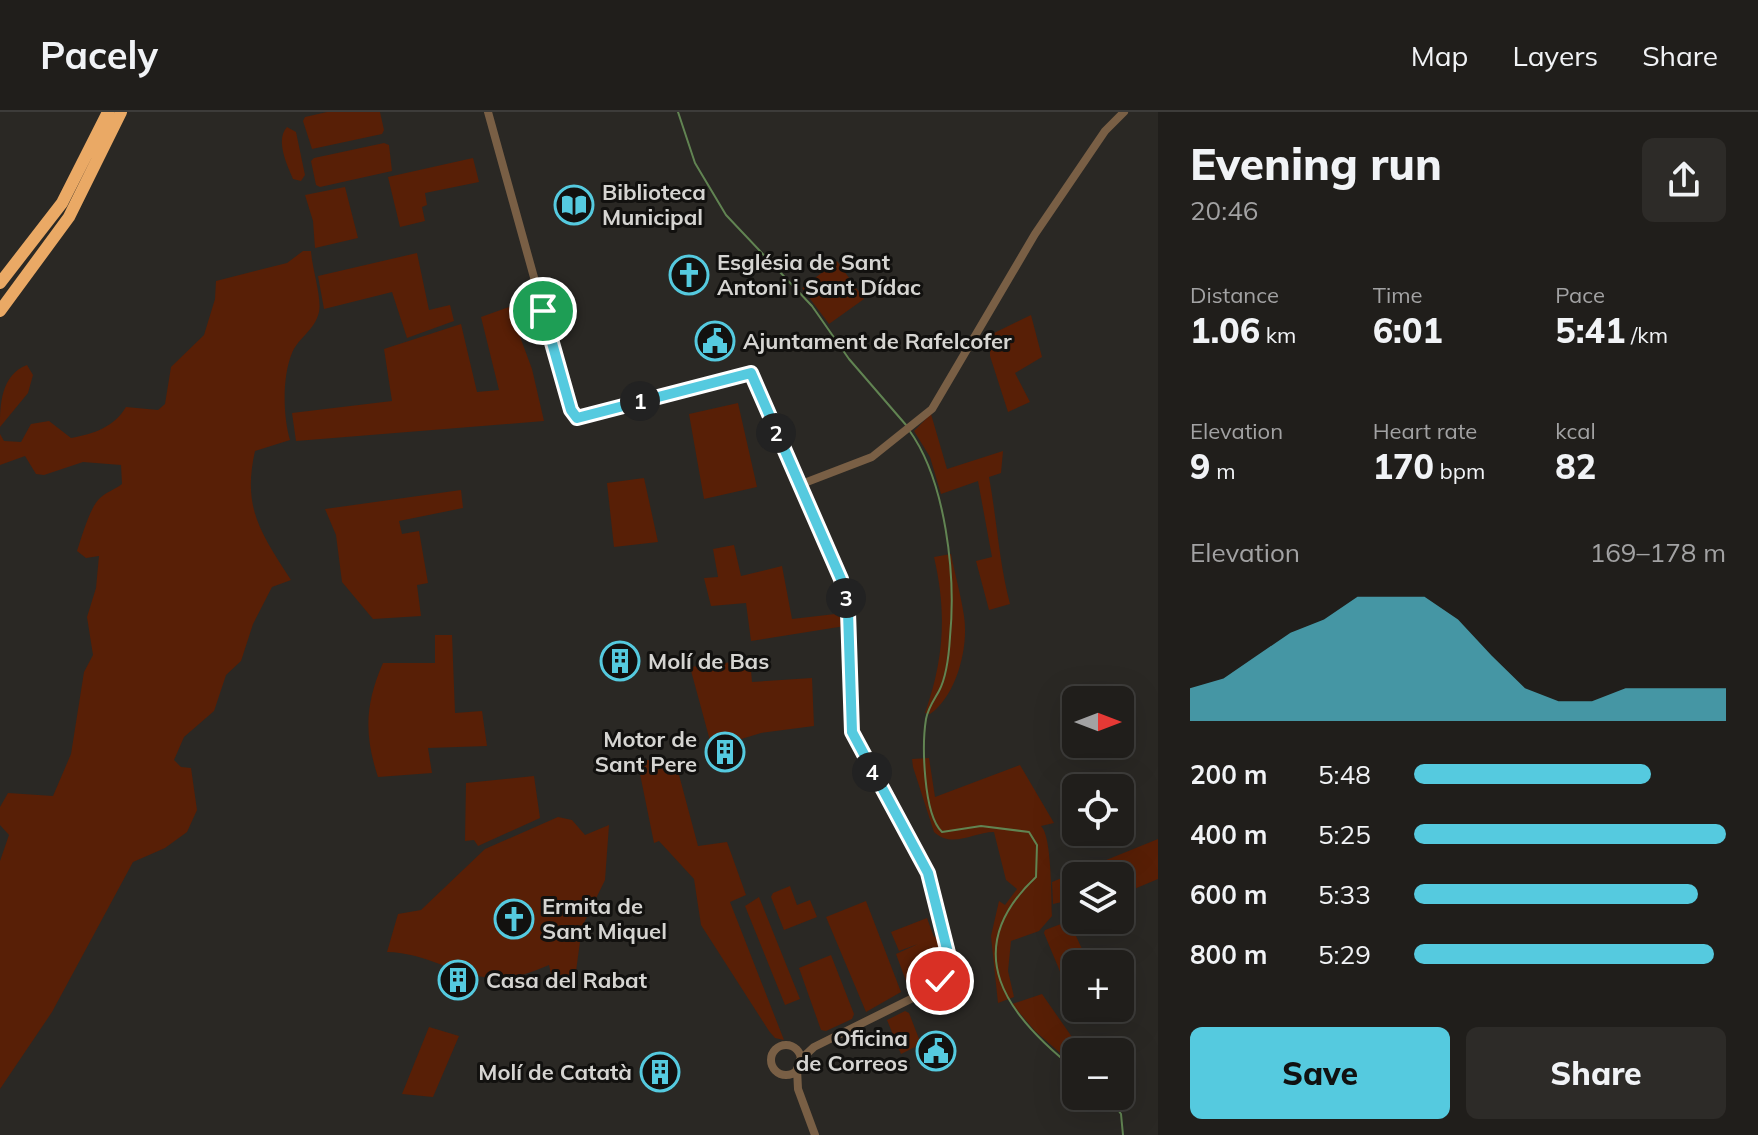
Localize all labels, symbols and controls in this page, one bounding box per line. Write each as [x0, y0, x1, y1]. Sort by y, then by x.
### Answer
text: Pacely [40, 31, 158, 79]
text: Map [1411, 38, 1468, 73]
text: Layers [1512, 38, 1598, 73]
text: Share [1642, 38, 1718, 73]
text: Evening run [1190, 136, 1442, 191]
button: share [1642, 138, 1726, 222]
place label: Biblioteca Municipal [602, 178, 706, 231]
library icon: Biblioteca Municipal [553, 184, 595, 226]
text: 20:46 [1190, 194, 1258, 227]
place label: Església de Sant Antoni i Sant Dídac [717, 248, 921, 301]
church icon: Església de Sant Antoni i Sant Dídac [668, 254, 710, 296]
pin [509, 277, 577, 345]
text: Distance [1190, 281, 1279, 309]
text: Time [1373, 281, 1422, 309]
text: Pace [1555, 281, 1605, 309]
icon: arrive [521, 289, 565, 333]
text: 1.06 [1190, 309, 1260, 352]
text: 6:01 [1373, 309, 1443, 352]
text: 5:41 [1555, 309, 1625, 352]
public building icon: Ajuntament de Rafelcofer [694, 320, 736, 362]
text: km [1260, 321, 1296, 349]
text: /km [1625, 321, 1668, 349]
place label: Ajuntament de Rafelcofer [743, 327, 1012, 355]
pin: 1 [620, 381, 660, 421]
text: 1 [633, 387, 647, 415]
pin: 2 [756, 413, 796, 453]
text: Elevation [1190, 417, 1283, 445]
text: Heart rate [1373, 417, 1477, 445]
text: kcal [1555, 417, 1596, 445]
text: 2 [769, 419, 783, 447]
text: 9 [1190, 445, 1210, 488]
text: 170 [1373, 445, 1434, 488]
text: 82 [1555, 445, 1596, 488]
text: m [1210, 457, 1235, 485]
text: bpm [1434, 457, 1485, 485]
text: Elevation [1190, 536, 1300, 569]
text: 169–178 m [1590, 536, 1726, 569]
pin: 3 [826, 578, 866, 618]
text: 3 [839, 584, 853, 612]
building icon: Molí de Bas [599, 640, 641, 682]
place label: Molí de Bas [648, 647, 769, 675]
north arrow [1062, 686, 1134, 758]
map controls [1062, 686, 1134, 1110]
place label: Motor de Sant Pere [595, 725, 697, 778]
building icon: Motor de Sant Pere [704, 731, 746, 773]
pin: 4 [852, 752, 892, 792]
text: 4 [865, 758, 879, 786]
text: 200 m [1190, 758, 1267, 791]
text: 5:48 [1318, 758, 1371, 791]
button: locate [1062, 774, 1134, 846]
text: 400 m [1190, 818, 1267, 851]
text: 5:25 [1318, 818, 1371, 851]
button: layers [1062, 862, 1134, 934]
text: 600 m [1190, 878, 1267, 911]
text: 5:33 [1318, 878, 1371, 911]
place label: Ermita de Sant Miquel [542, 892, 667, 945]
church icon: Ermita de Sant Miquel [493, 898, 535, 940]
text: 800 m [1190, 938, 1267, 971]
text: 5:29 [1318, 938, 1371, 971]
pin [906, 947, 974, 1015]
button: + [1062, 950, 1134, 1022]
building icon: Casa del Rabat [437, 959, 479, 1001]
icon: check [918, 959, 962, 1003]
place label: Casa del Rabat [486, 966, 647, 994]
place label: Oficina de Correos [796, 1024, 908, 1077]
button: Save [1190, 1027, 1450, 1119]
button: Share [1466, 1027, 1726, 1119]
public building icon: Oficina de Correos [915, 1030, 957, 1072]
button: − [1062, 1038, 1134, 1110]
building icon: Molí de Catatà [639, 1051, 681, 1093]
place label: Molí de Catatà [478, 1058, 632, 1086]

